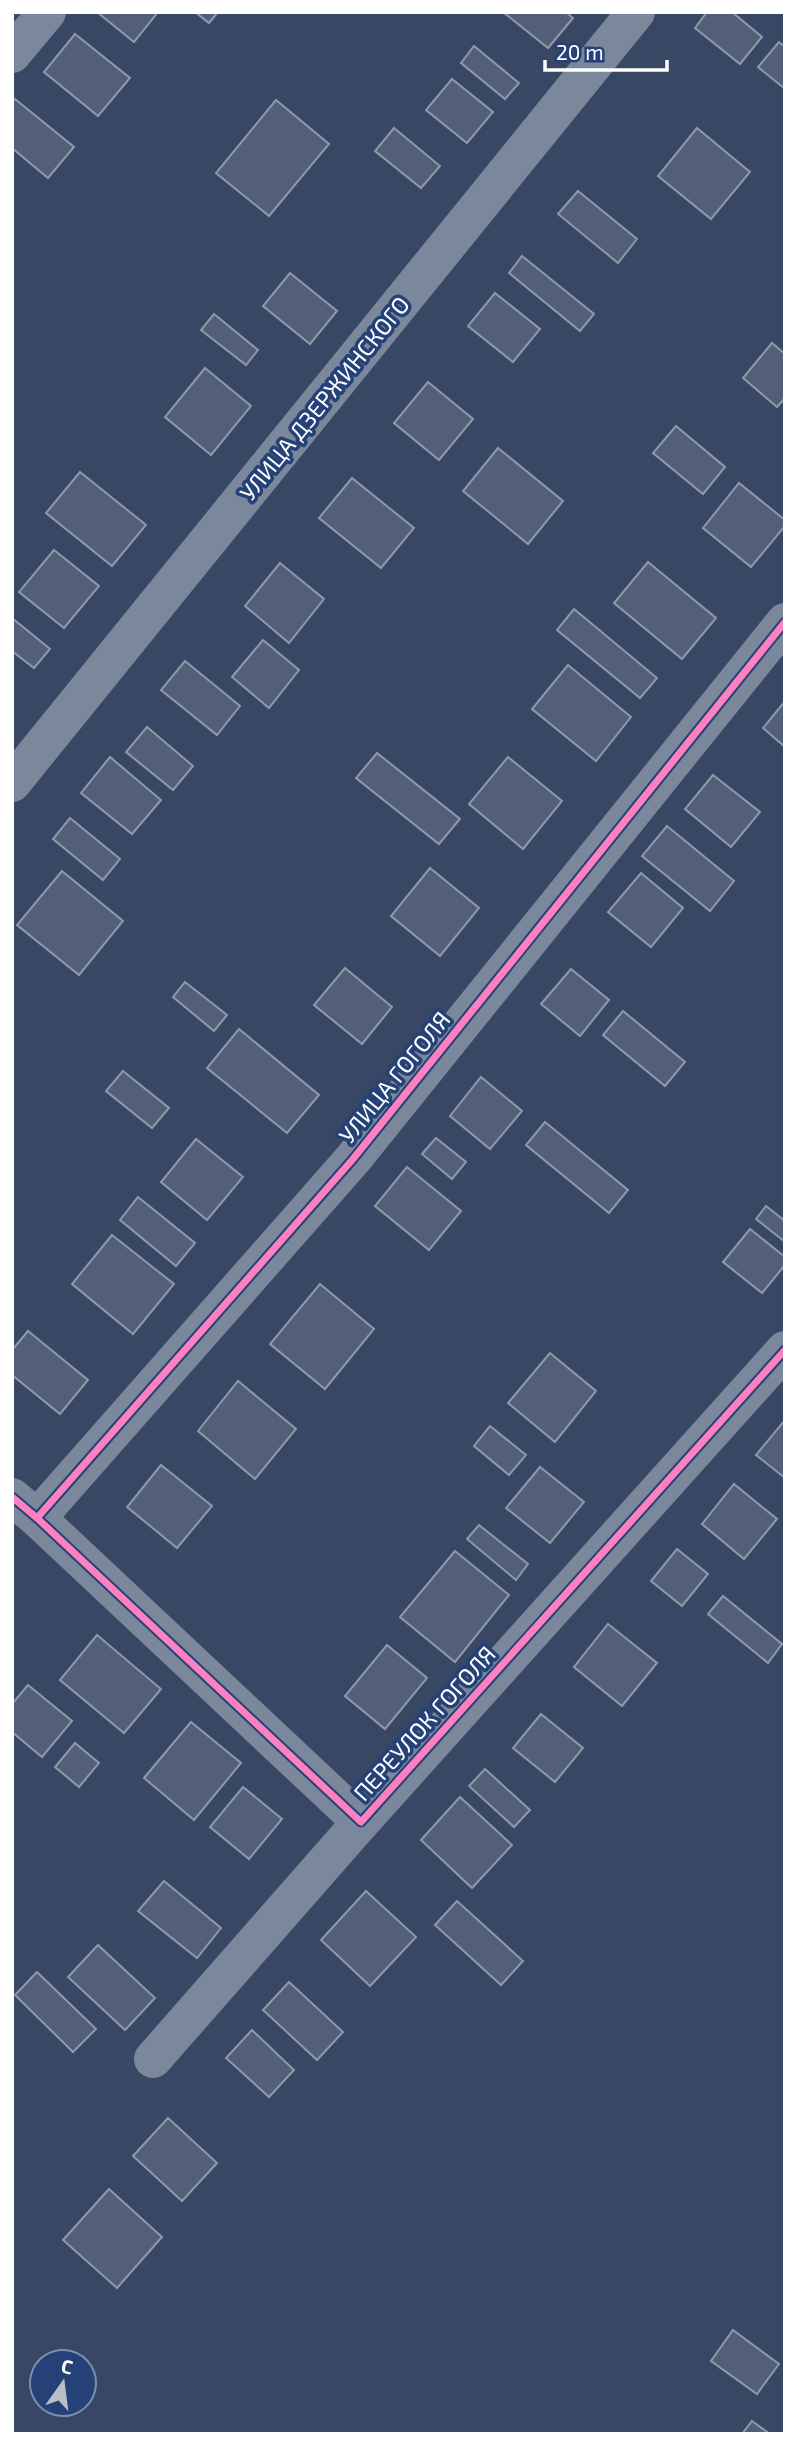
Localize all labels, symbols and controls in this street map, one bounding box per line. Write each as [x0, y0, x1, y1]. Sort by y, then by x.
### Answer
scale bar [545, 28, 668, 72]
text: 20 m [556, 39, 604, 64]
street label: УЛИЦА ДЗЕРЖИНСКОГО [233, 290, 415, 506]
street label: УЛИЦА ГОГОЛЯ [332, 1006, 456, 1148]
street label: ПЕРЕУЛОК ГОГОЛЯ [347, 1640, 501, 1806]
north arrow [28, 2348, 98, 2418]
text: С [59, 2354, 75, 2379]

